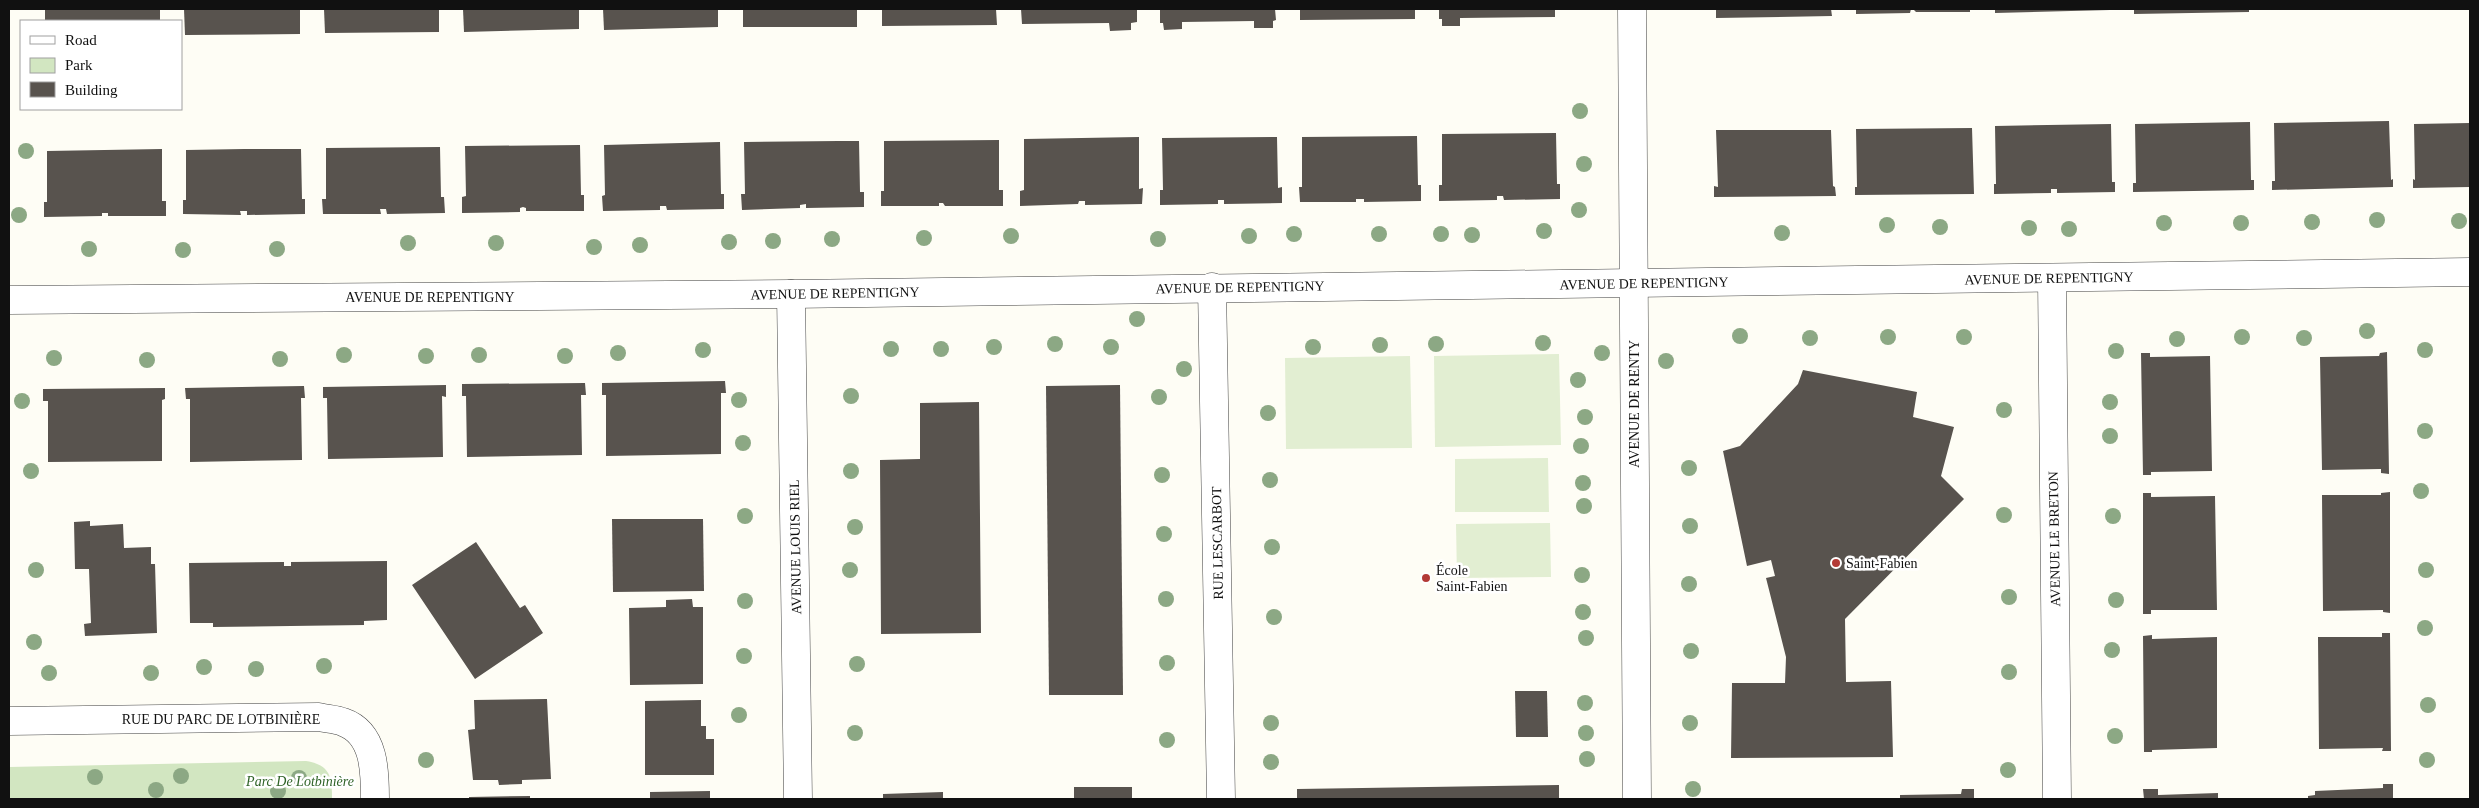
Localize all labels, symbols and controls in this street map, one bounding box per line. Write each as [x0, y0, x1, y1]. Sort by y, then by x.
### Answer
legend [20, 20, 182, 110]
text: Road [65, 32, 97, 48]
text: Park [65, 57, 93, 73]
text: Building [65, 82, 118, 98]
street label: AVENUE DE REPENTIGNY [1964, 270, 2134, 287]
street label: AVENUE DE REPENTIGNY [1559, 275, 1729, 292]
street label: AVENUE DE REPENTIGNY [1155, 279, 1325, 296]
street label: AVENUE DE REPENTIGNY [750, 285, 920, 302]
street label: AVENUE DE REPENTIGNY [345, 290, 515, 305]
street label: AVENUE DE RENTY [1627, 340, 1642, 468]
street label: AVENUE LE BRETON [2046, 471, 2063, 607]
street label: AVENUE LOUIS RIEL [787, 479, 804, 615]
street label: RUE LESCARBOT [1209, 486, 1226, 600]
place label: Saint-Fabien [1846, 556, 1918, 571]
marker: Saint-Fabien [1830, 557, 1842, 569]
place label: École Saint-Fabien [1436, 562, 1508, 594]
marker: École Saint-Fabien [1420, 572, 1432, 584]
street label: RUE DU PARC DE LOTBINIÈRE [122, 711, 320, 727]
park label: Parc De Lotbinière [245, 774, 354, 789]

